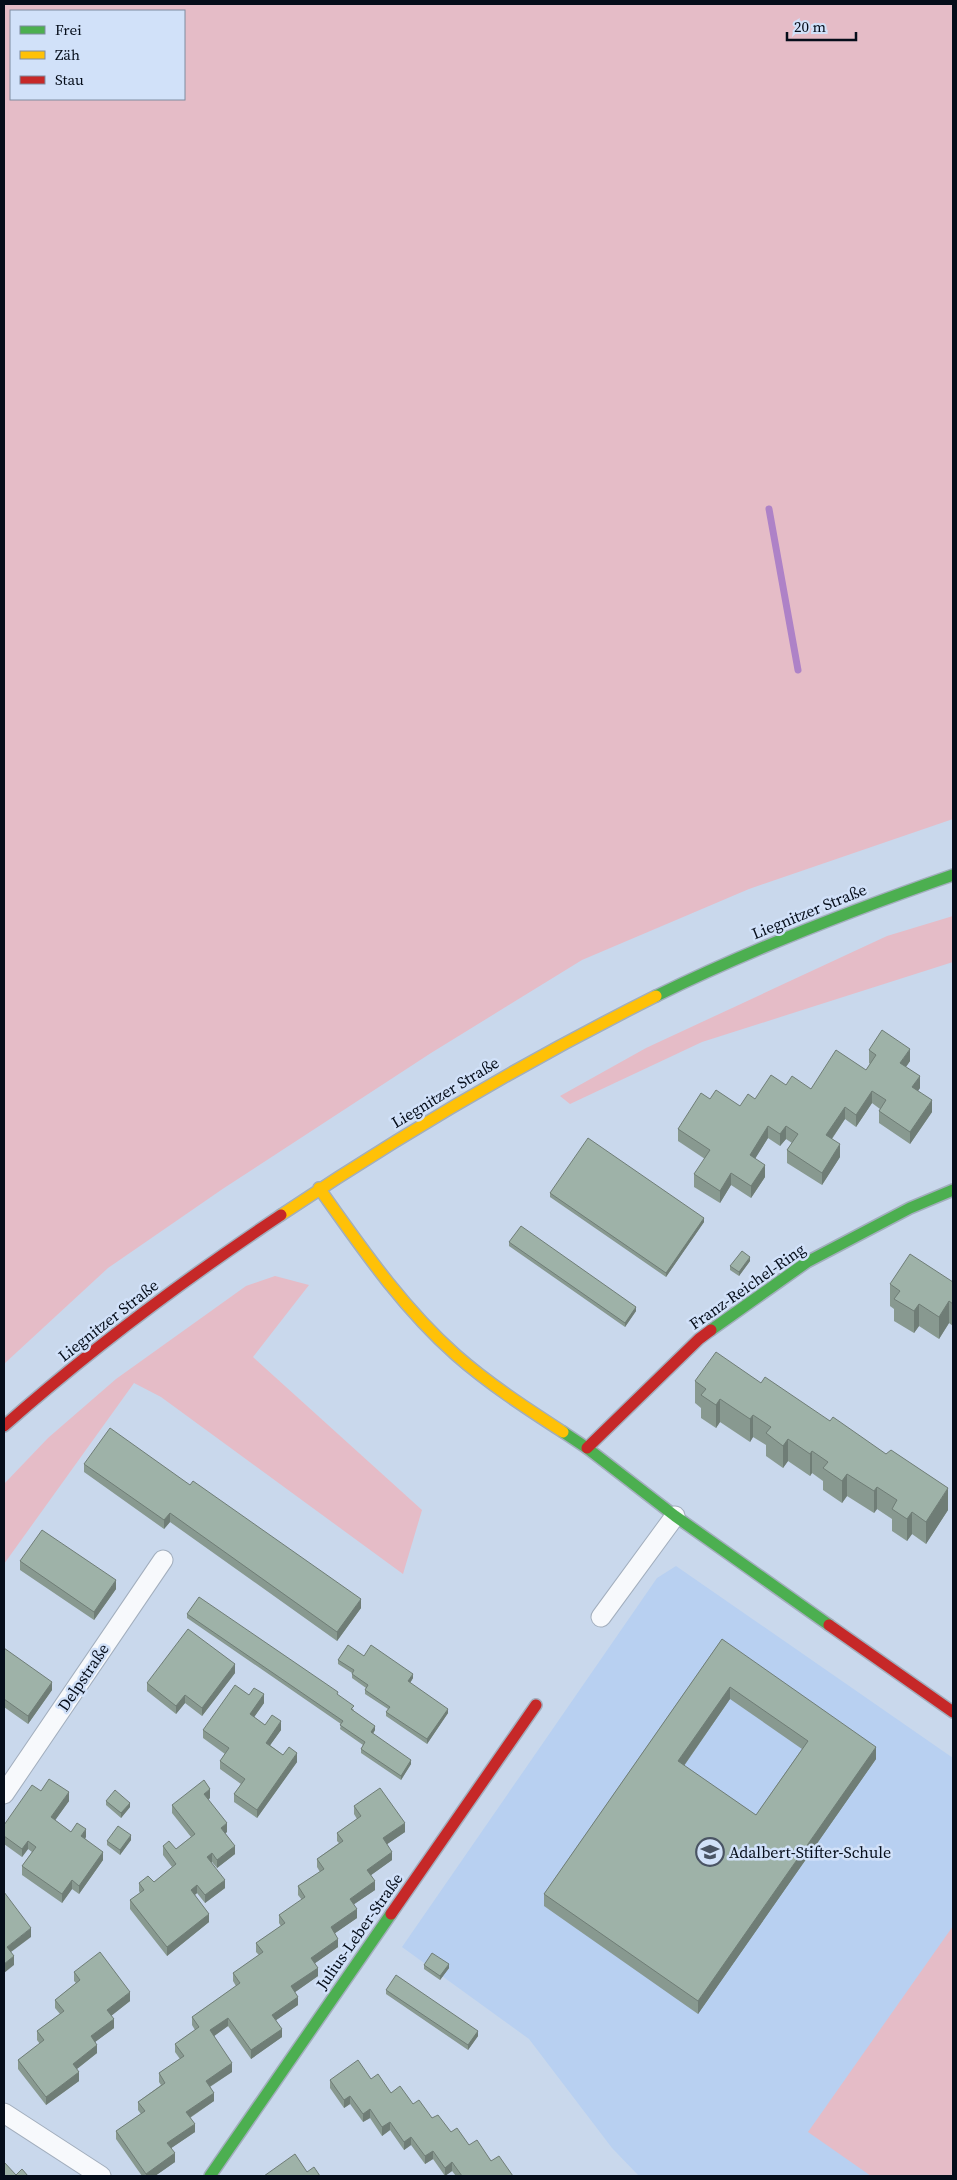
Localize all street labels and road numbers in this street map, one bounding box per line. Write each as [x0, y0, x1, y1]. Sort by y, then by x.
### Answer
street label: Liegnitzer Straße [748, 878, 870, 944]
street label: Liegnitzer Straße [387, 1051, 503, 1133]
street label: Franz-Reichel-Ring [685, 1238, 809, 1334]
street label: Liegnitzer Straße [53, 1274, 163, 1366]
street label: Delpstraße [52, 1639, 114, 1715]
street label: Julius-Leber-Straße [310, 1868, 407, 1994]

